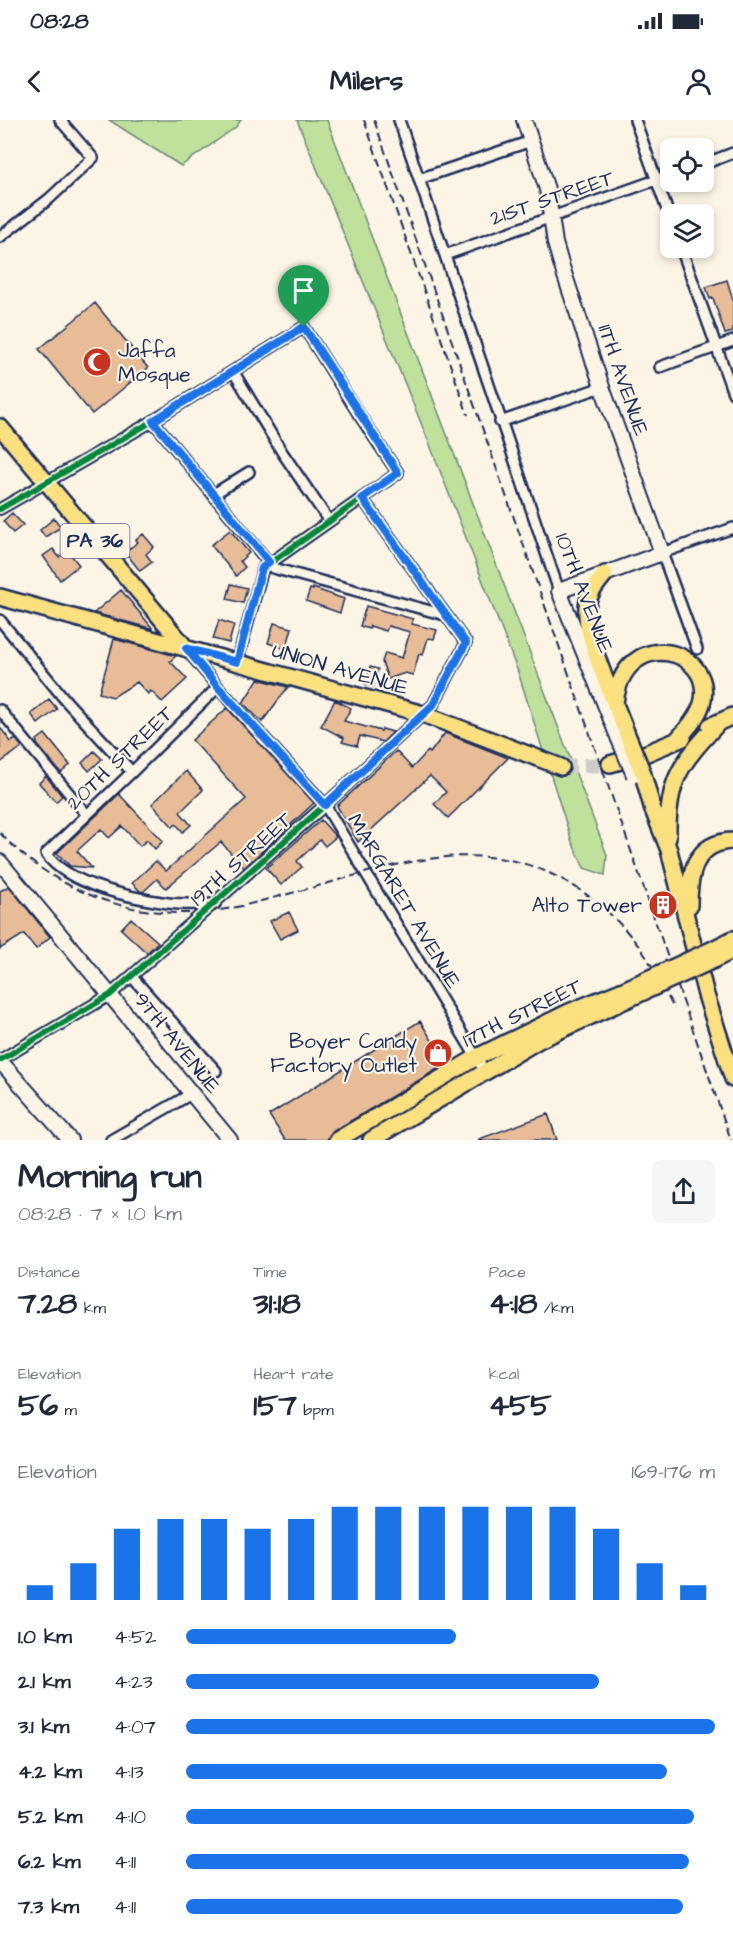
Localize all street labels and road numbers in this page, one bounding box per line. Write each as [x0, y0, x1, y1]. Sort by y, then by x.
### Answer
street label: 21ST STREET [486, 163, 619, 233]
street label: 11TH AVENUE [590, 320, 656, 440]
road number: PA 36 [60, 524, 130, 558]
street label: 10TH AVENUE [548, 529, 620, 658]
street label: UNION AVENUE [269, 636, 412, 702]
street label: 20TH STREET [60, 699, 181, 817]
street label: 19TH STREET [184, 805, 299, 913]
street label: MARGARET AVENUE [340, 808, 468, 994]
street label: 17TH STREET [458, 971, 587, 1054]
street label: 9TH AVENUE [127, 986, 227, 1100]

